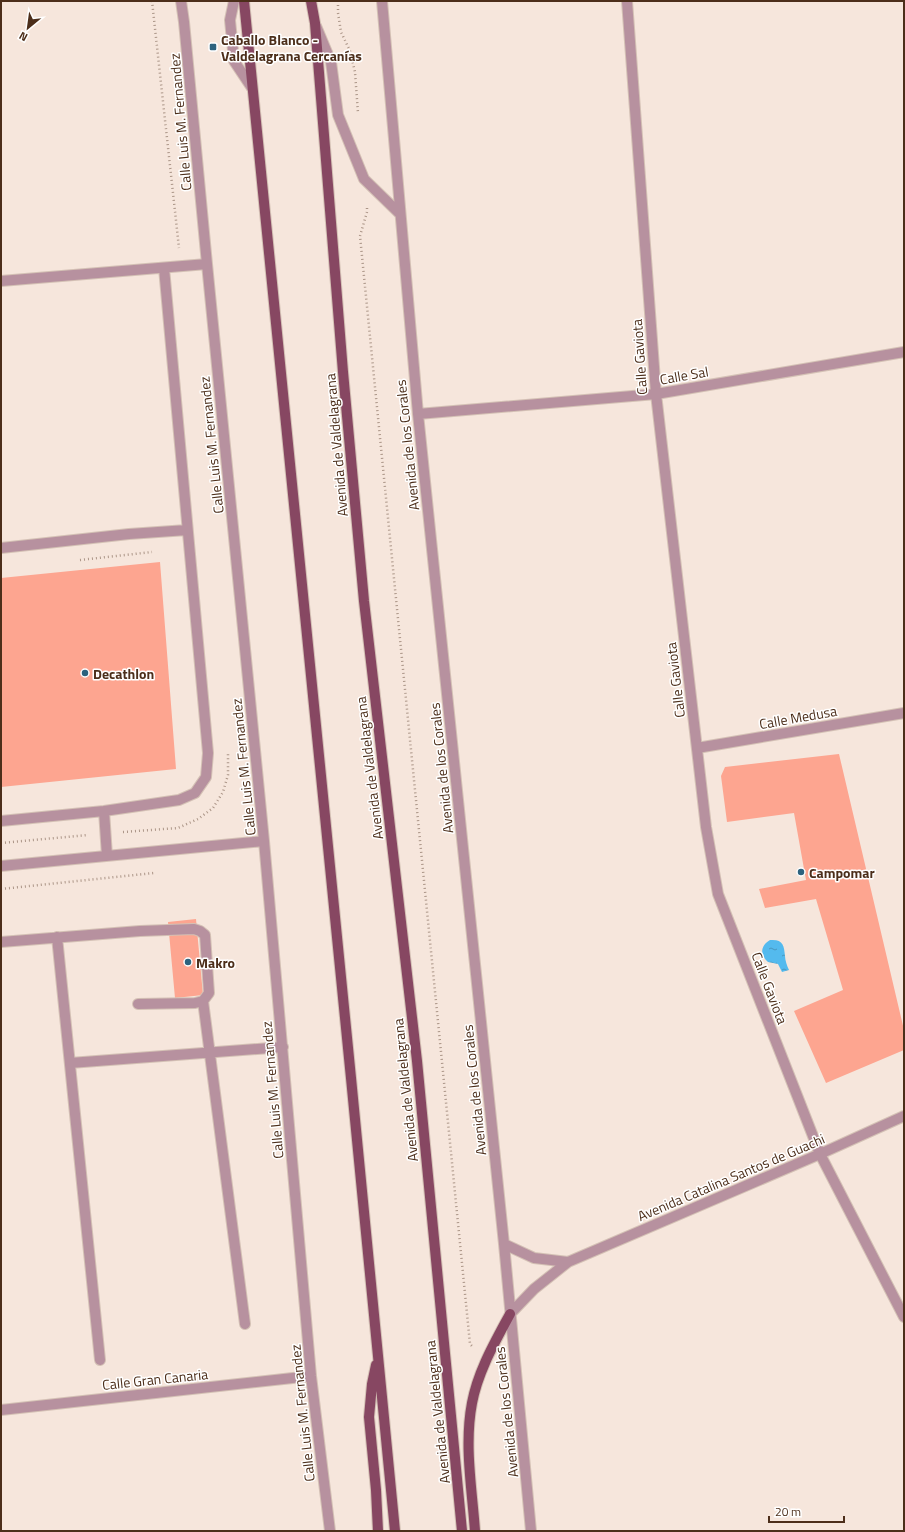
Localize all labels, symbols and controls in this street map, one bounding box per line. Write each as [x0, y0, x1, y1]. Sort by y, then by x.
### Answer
north arrow [8, 8, 48, 48]
text: N [16, 28, 30, 46]
place label: Caballo Blanco - Valdelagrana Cercanías [221, 29, 362, 66]
marker: Caballo Blanco - Valdelagrana Cercanías [208, 42, 218, 52]
street label: Calle Luis M. Fernandez [164, 52, 196, 192]
street label: Calle Gaviota [626, 318, 652, 396]
street label: Calle Sal [658, 360, 710, 390]
street label: Avenida de Valdelagrana [319, 372, 353, 518]
street label: Calle Luis M. Fernandez [193, 375, 229, 515]
street label: Avenida de los Corales [390, 379, 424, 511]
street label: Calle Gaviota [660, 641, 690, 719]
place label: Decathlon [93, 663, 154, 684]
marker: Decathlon [80, 668, 90, 678]
street label: Avenida de Valdelagrana [350, 695, 388, 841]
street label: Calle Luis M. Fernandez [225, 697, 261, 837]
street label: Calle Medusa [758, 700, 838, 734]
street label: Avenida de los Corales [424, 702, 458, 834]
place label: Campomar [809, 862, 875, 883]
marker: Campomar [796, 867, 806, 877]
street label: Calle Gaviota [747, 949, 793, 1027]
place label: Makro [196, 952, 235, 973]
marker: Makro [183, 957, 193, 967]
street label: Avenida de Valdelagrana [387, 1017, 423, 1163]
street label: Calle Luis M. Fernandez [256, 1020, 288, 1160]
street label: Avenida de los Corales [457, 1024, 491, 1156]
street label: Avenida Catalina Santos de Guachi [634, 1128, 828, 1226]
street label: Avenida de Valdelagrana [419, 1339, 455, 1485]
street label: Calle Luis M. Fernandez [284, 1343, 320, 1483]
street label: Avenida de los Corales [489, 1346, 523, 1478]
street label: Calle Gran Canaria [101, 1363, 209, 1395]
scale bar [769, 1498, 844, 1524]
text: 20 m [775, 1502, 801, 1521]

